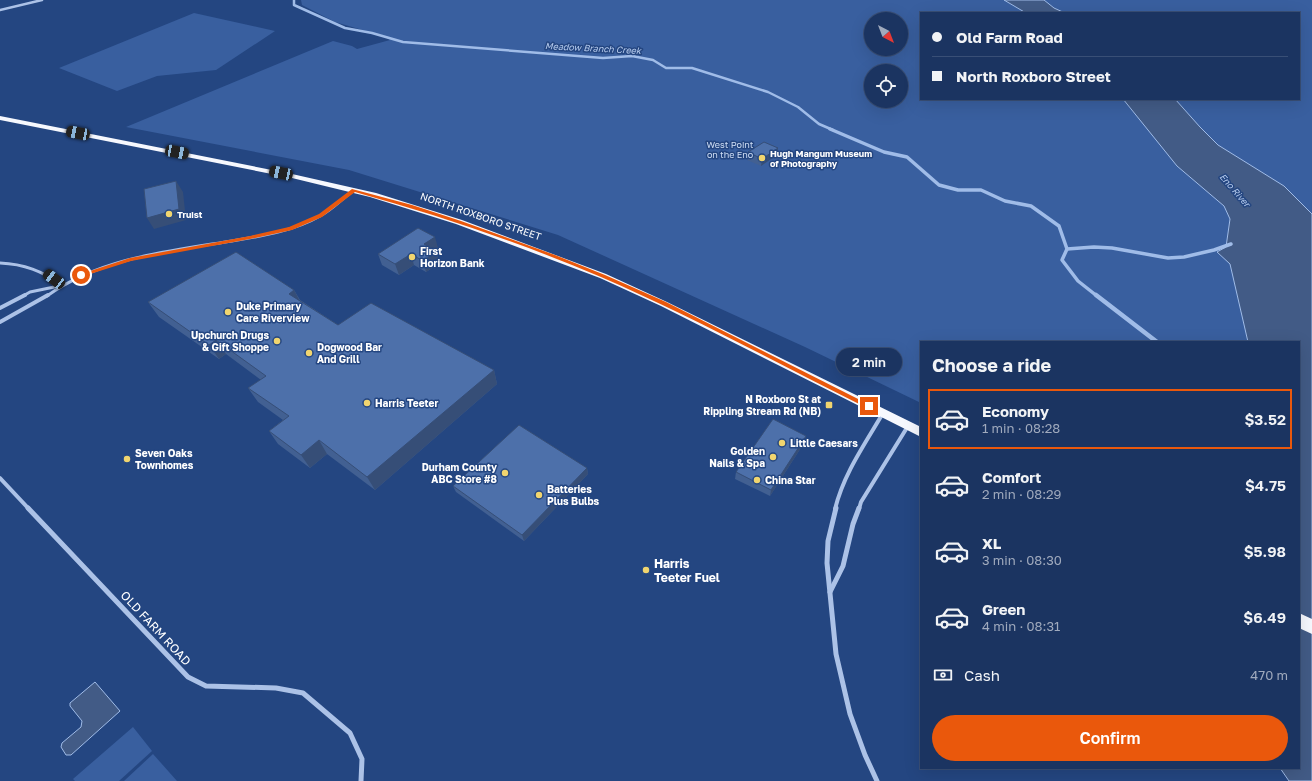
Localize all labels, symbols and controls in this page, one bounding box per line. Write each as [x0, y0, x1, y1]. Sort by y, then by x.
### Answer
north arrow [864, 12, 908, 56]
map controls [864, 12, 908, 108]
text: Old Farm Road [956, 28, 1063, 46]
water label: Meadow Branch Creek [545, 40, 642, 56]
button: locate [864, 64, 908, 108]
text: North Roxboro Street [956, 67, 1111, 85]
car [65, 125, 91, 141]
park label: West Point on the Eno [707, 139, 754, 160]
car [164, 144, 190, 160]
place label: Hugh Mangum Museum of Photography [770, 148, 872, 169]
marker: Hugh Mangum Museum of Photography [757, 153, 767, 163]
car [268, 165, 294, 181]
water label: Eno River [1217, 171, 1254, 210]
street label: NORTH ROXBORO STREET [419, 190, 543, 242]
marker: Truist [164, 209, 174, 219]
place label: Truist [177, 209, 203, 220]
place label: First Horizon Bank [420, 245, 485, 269]
marker: First Horizon Bank [407, 252, 417, 262]
route start [72, 266, 90, 284]
car [41, 267, 67, 291]
place label: Duke Primary Care Riverview [236, 300, 310, 324]
marker: Duke Primary Care Riverview [223, 307, 233, 317]
place label: Upchurch Drugs & Gift Shoppe [191, 329, 269, 353]
marker: Upchurch Drugs & Gift Shoppe [272, 336, 282, 346]
place label: Dogwood Bar And Grill [317, 341, 382, 365]
marker: Dogwood Bar And Grill [304, 348, 314, 358]
callout: 2 min [836, 348, 902, 376]
text: 2 min [852, 354, 886, 370]
text: Choose a ride [932, 354, 1051, 376]
place label: N Roxboro St at Rippling Stream Rd (NB) [703, 393, 821, 417]
place label: Harris Teeter [375, 397, 438, 409]
route end [860, 397, 878, 415]
marker: Harris Teeter [362, 398, 372, 408]
marker: N Roxboro St at Rippling Stream Rd (NB) [824, 400, 834, 410]
icon: car [934, 401, 970, 437]
text: Economy [982, 402, 1049, 420]
text: $3.52 [1244, 410, 1286, 428]
text: 1 min · 08:28 [982, 420, 1060, 436]
place label: Little Caesars [790, 437, 858, 449]
marker: Little Caesars [777, 438, 787, 448]
place label: Golden Nails & Spa [709, 445, 765, 469]
place label: Seven Oaks Townhomes [135, 447, 194, 471]
marker: Golden Nails & Spa [768, 452, 778, 462]
marker: Seven Oaks Townhomes [122, 454, 132, 464]
place label: Durham County ABC Store #8 [422, 461, 497, 485]
icon: car [934, 467, 970, 503]
marker: Durham County ABC Store #8 [500, 468, 510, 478]
text: Comfort [982, 468, 1041, 486]
place label: China Star [765, 474, 816, 486]
marker: China Star [752, 475, 762, 485]
text: $4.75 [1245, 476, 1286, 494]
place label: Batteries Plus Bulbs [547, 483, 600, 507]
text: 2 min · 08:29 [982, 486, 1061, 502]
marker: Batteries Plus Bulbs [534, 490, 544, 500]
icon: car [934, 533, 970, 569]
text: XL [982, 534, 1001, 552]
text: $5.98 [1244, 542, 1286, 560]
text: 3 min · 08:30 [982, 552, 1062, 568]
place label: Harris Teeter Fuel [654, 556, 720, 585]
marker: Harris Teeter Fuel [641, 565, 651, 575]
street label: OLD FARM ROAD [118, 588, 194, 668]
icon: car [934, 599, 970, 635]
text: Green [982, 600, 1025, 618]
text: $6.49 [1243, 608, 1286, 626]
text: 4 min · 08:31 [982, 618, 1060, 634]
icon: cash [932, 664, 954, 686]
text: Cash [964, 666, 1000, 684]
text: 470 m [1250, 667, 1288, 683]
button: Confirm [932, 715, 1288, 761]

